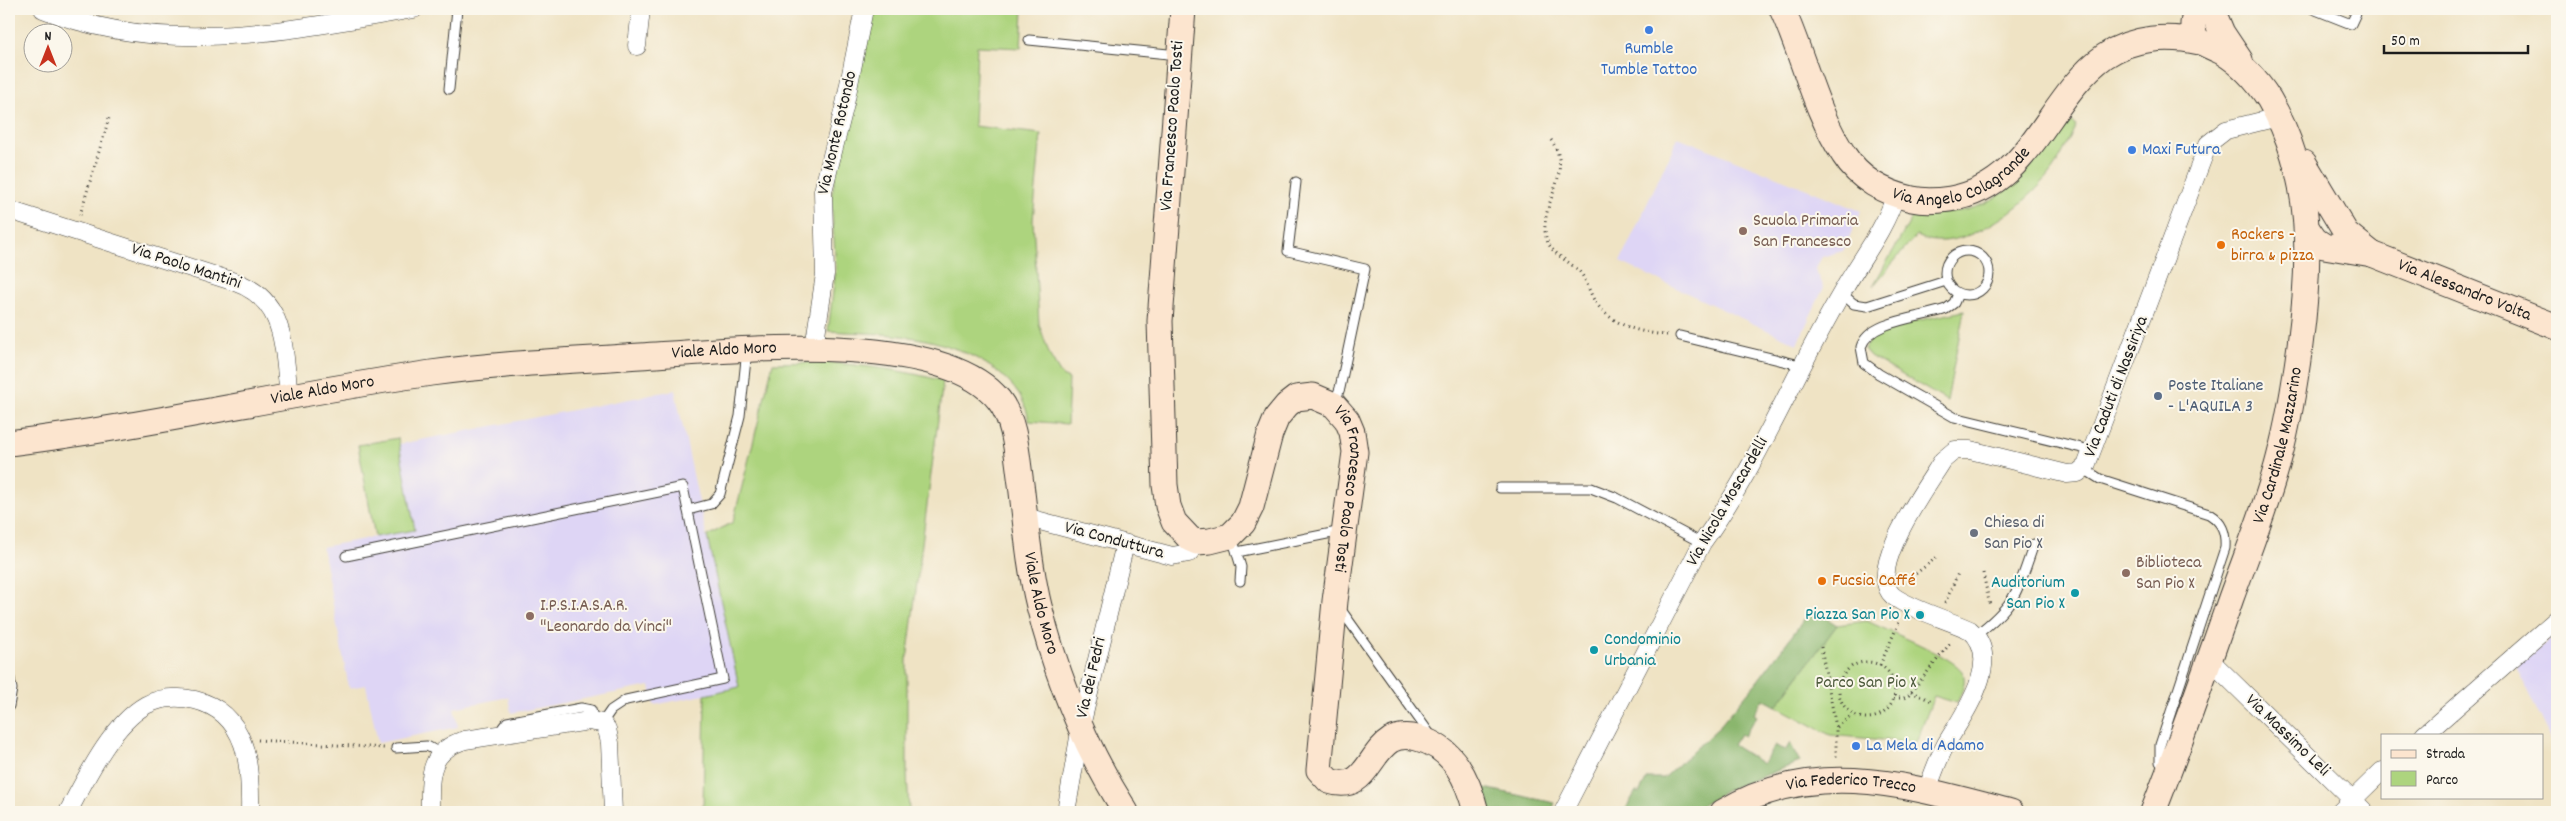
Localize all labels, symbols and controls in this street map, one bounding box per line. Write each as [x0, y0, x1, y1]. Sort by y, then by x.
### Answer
north arrow [22, 22, 72, 72]
scale bar [2384, 22, 2527, 54]
marker: Rumble Tumble Tattoo [1643, 24, 1655, 36]
text: N [45, 27, 52, 47]
text: 50 m [2391, 31, 2420, 53]
place label: Rumble Tumble Tattoo [1601, 37, 1697, 83]
street label: Via Francesco Paolo Tosti [1155, 40, 1191, 212]
street label: Via Monte Rotondo [812, 69, 864, 197]
place label: Maxi Futura [2142, 138, 2221, 163]
street label: Via Angelo Colagrande [1888, 142, 2037, 213]
marker: Maxi Futura [2126, 144, 2138, 156]
place label: Scuola Primaria San Francesco [1753, 209, 1859, 255]
place label: Rockers - birra & pizza [2231, 223, 2314, 269]
marker: Scuola Primaria San Francesco [1737, 225, 1749, 237]
street label: Via Paolo Mantini [128, 237, 244, 297]
marker: Rockers - birra & pizza [2215, 239, 2227, 251]
street label: Via Alessandro Volta [2394, 253, 2535, 328]
street label: Via Caduti di Nassiriya [2079, 312, 2156, 461]
street label: Viale Aldo Moro [671, 336, 777, 366]
street label: Via Cardinale Mazzarino [2247, 365, 2309, 527]
street label: Viale Aldo Moro [269, 369, 376, 412]
place label: Poste Italiane - L'AQUILA 3 [2168, 374, 2263, 420]
marker: Poste Italiane - L'AQUILA 3 [2152, 390, 2164, 402]
street label: Via Francesco Paolo Tosti [1326, 400, 1368, 574]
street label: Via Nicola Moscardelli [1681, 433, 1775, 571]
place label: Chiesa di San Pio X [1984, 511, 2044, 557]
street label: Via Conduttura [1061, 516, 1167, 566]
marker: Chiesa di San Pio X [1968, 527, 1980, 539]
street label: Viale Aldo Moro [1017, 550, 1065, 658]
place label: Biblioteca San Pio X [2136, 551, 2202, 597]
marker: Biblioteca San Pio X [2120, 567, 2132, 579]
place label: Fucsia Caffé [1832, 569, 1916, 594]
place label: Auditorium San Pio X [1991, 571, 2065, 617]
marker: Fucsia Caffé [1816, 575, 1828, 587]
marker: Auditorium San Pio X [2069, 587, 2081, 599]
place label: I.P.S.I.A.S.A.R. "Leonardo da Vinci" [540, 594, 672, 640]
place label: Piazza San Pio X [1805, 603, 1910, 628]
marker: Piazza San Pio X [1914, 609, 1926, 621]
marker: I.P.S.I.A.S.A.R. "Leonardo da Vinci" [524, 610, 536, 622]
place label: Condominio Urbania [1604, 628, 1681, 674]
street label: Via dei Fedri [1071, 635, 1113, 721]
marker: Condominio Urbania [1588, 644, 1600, 656]
park label: Parco San Pio X [1815, 671, 1917, 696]
street label: Via Massimo Leli [2239, 689, 2335, 783]
place label: La Mela di Adamo [1866, 734, 1984, 759]
legend [2381, 734, 2544, 798]
marker: La Mela di Adamo [1850, 740, 1862, 752]
text: Strada [2426, 744, 2466, 766]
street label: Via Federico Trecco [1784, 768, 1918, 801]
text: Parco [2426, 770, 2458, 792]

